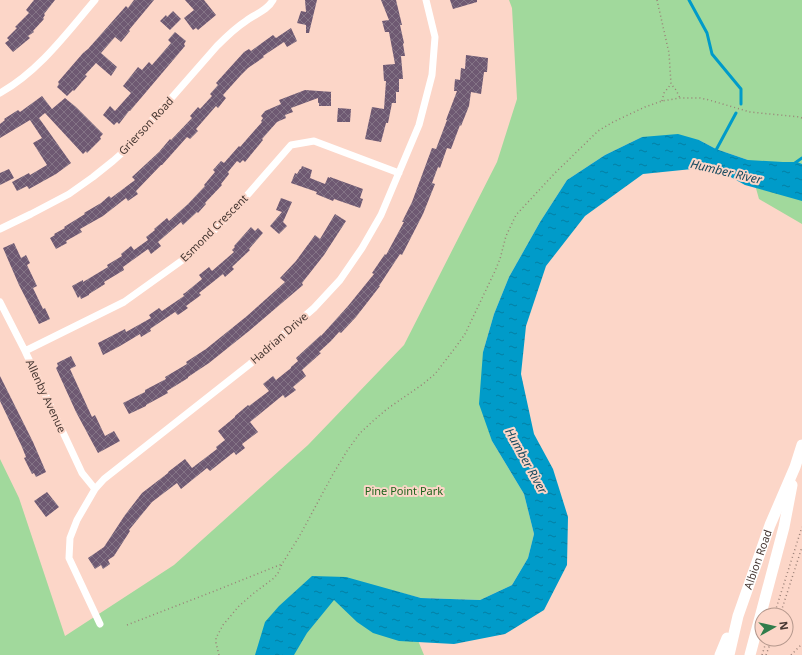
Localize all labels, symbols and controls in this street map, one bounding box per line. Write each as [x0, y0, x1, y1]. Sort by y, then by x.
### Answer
street label: Grierson Road [115, 93, 176, 158]
water label: Humber River [689, 155, 765, 188]
street label: Esmond Crescent [177, 191, 251, 265]
street label: Hadrian Drive [247, 309, 311, 367]
street label: Allenby Avenue [23, 357, 70, 435]
water label: Humber River [501, 425, 552, 498]
park label: Pine Point Park [365, 483, 443, 498]
street label: Albion Road [740, 527, 775, 591]
north arrow [754, 607, 794, 647]
text: N [776, 620, 792, 631]

